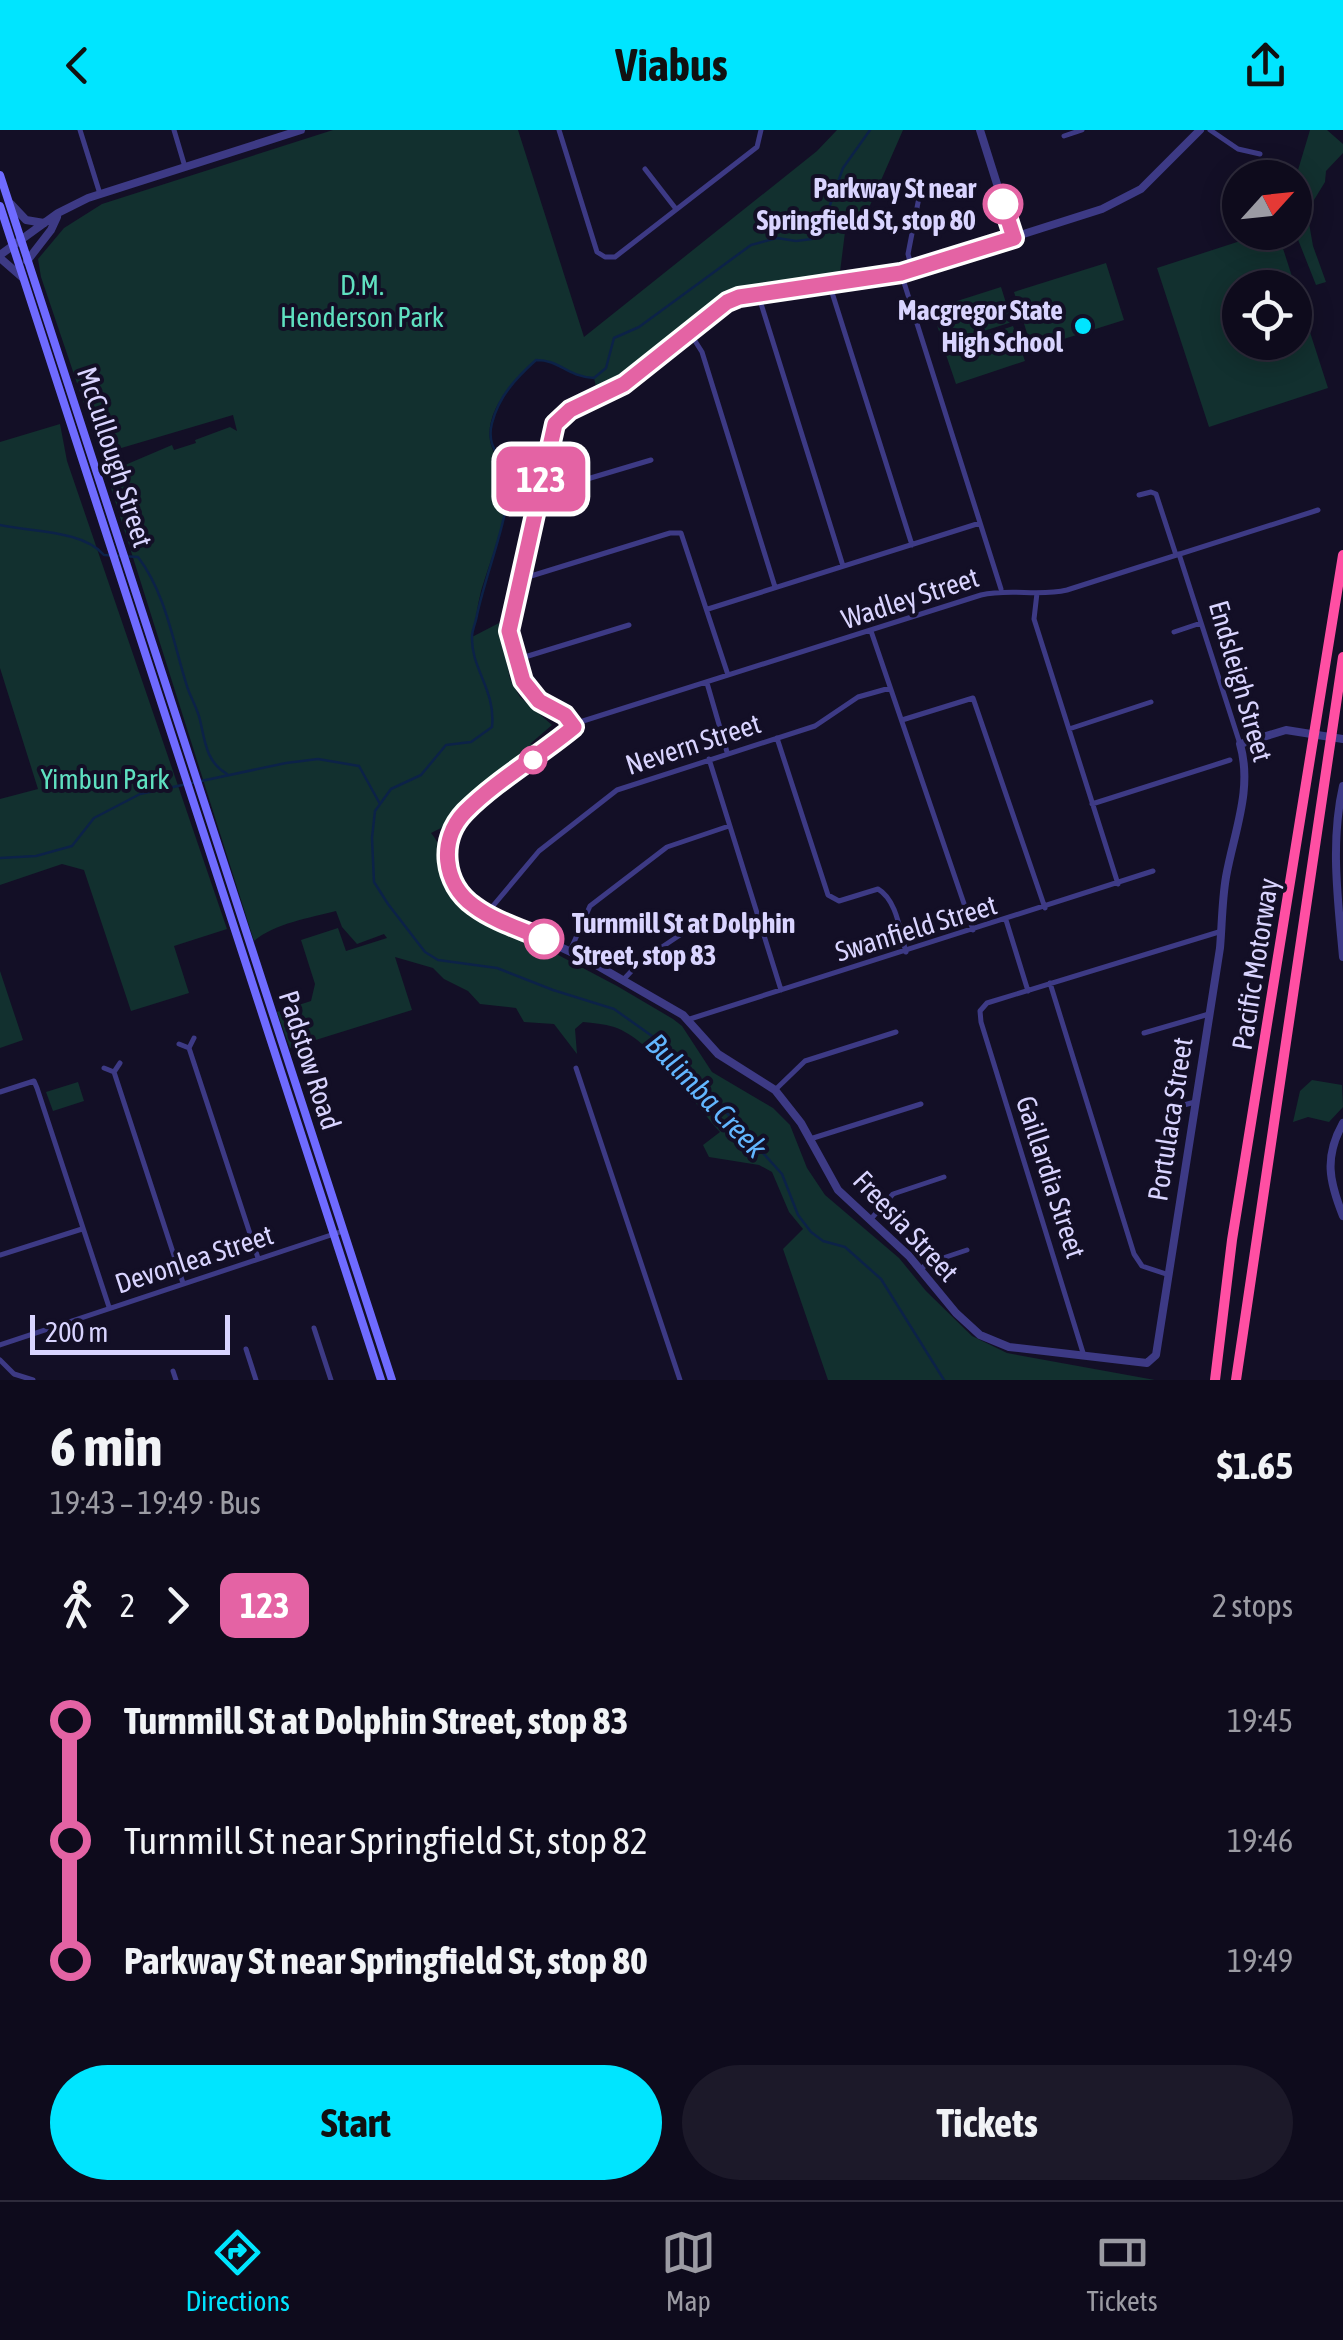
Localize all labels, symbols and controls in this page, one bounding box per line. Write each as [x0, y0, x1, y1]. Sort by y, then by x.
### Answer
icon: back [50, 38, 105, 93]
icon: share [1238, 38, 1293, 93]
text: Viabus [615, 39, 728, 91]
north arrow [1222, 160, 1312, 250]
map controls [1222, 160, 1312, 360]
place label: Parkway St near Springfield St, stop 80 [757, 172, 977, 236]
marker: Parkway St near Springfield St, stop 80 [984, 185, 1022, 223]
park label: D.M. Henderson Park [280, 269, 444, 333]
button: locate [1222, 270, 1312, 360]
place label: Macgregor State High School [898, 294, 1064, 358]
marker: Macgregor State High School [1072, 315, 1094, 337]
street label: McCullough Street [71, 363, 159, 551]
line badge: 123 [484, 446, 598, 512]
text: 123 [516, 459, 566, 499]
street label: Wadley Street [837, 561, 983, 635]
street label: Endsleigh Street [1203, 597, 1279, 765]
street label: Nevern Street [621, 707, 765, 781]
unlabelled marker [520, 747, 546, 773]
park label: Yimbun Park [40, 763, 170, 795]
street label: Pacific Motorway [1226, 876, 1284, 1052]
street label: Swanfield Street [831, 888, 1001, 968]
place label: Turnmill St at Dolphin Street, stop 83 [572, 907, 795, 971]
marker: Turnmill St at Dolphin Street, stop 83 [525, 920, 563, 958]
street label: Padstow Road [273, 987, 347, 1133]
water label: Bulimba Creek [639, 1026, 775, 1165]
street label: Portulaca Street [1141, 1035, 1199, 1203]
street label: Gaillardia Street [1010, 1092, 1092, 1262]
street label: Freesia Street [847, 1164, 965, 1288]
street label: Devonlea Street [111, 1218, 277, 1300]
scale bar [30, 1310, 230, 1354]
text: 200 m [45, 1316, 108, 1348]
text: 6 min [50, 1415, 162, 1478]
text: $1.65 [1217, 1444, 1293, 1487]
text: 19:43 – 19:49 · Bus [50, 1484, 261, 1521]
icon: walk [50, 1578, 105, 1633]
icon: forward [150, 1578, 205, 1633]
text: 123 [240, 1585, 289, 1625]
text: 2 [120, 1587, 135, 1624]
text: 2 stops [1212, 1587, 1293, 1624]
text: Turnmill St at Dolphin Street, stop 83 [124, 1699, 628, 1742]
text: 19:45 [1227, 1702, 1293, 1739]
text: Turnmill St near Springfield St, stop 82 [124, 1819, 648, 1862]
text: 19:46 [1227, 1822, 1293, 1859]
text: Parkway St near Springfield St, stop 80 [124, 1939, 648, 1982]
text: 19:49 [1227, 1942, 1293, 1979]
button: Start [50, 2065, 662, 2180]
button: Tickets [682, 2065, 1293, 2180]
tab: Directions [185, 2225, 290, 2317]
tab: Map [661, 2225, 716, 2317]
tab: Tickets [1087, 2225, 1158, 2317]

